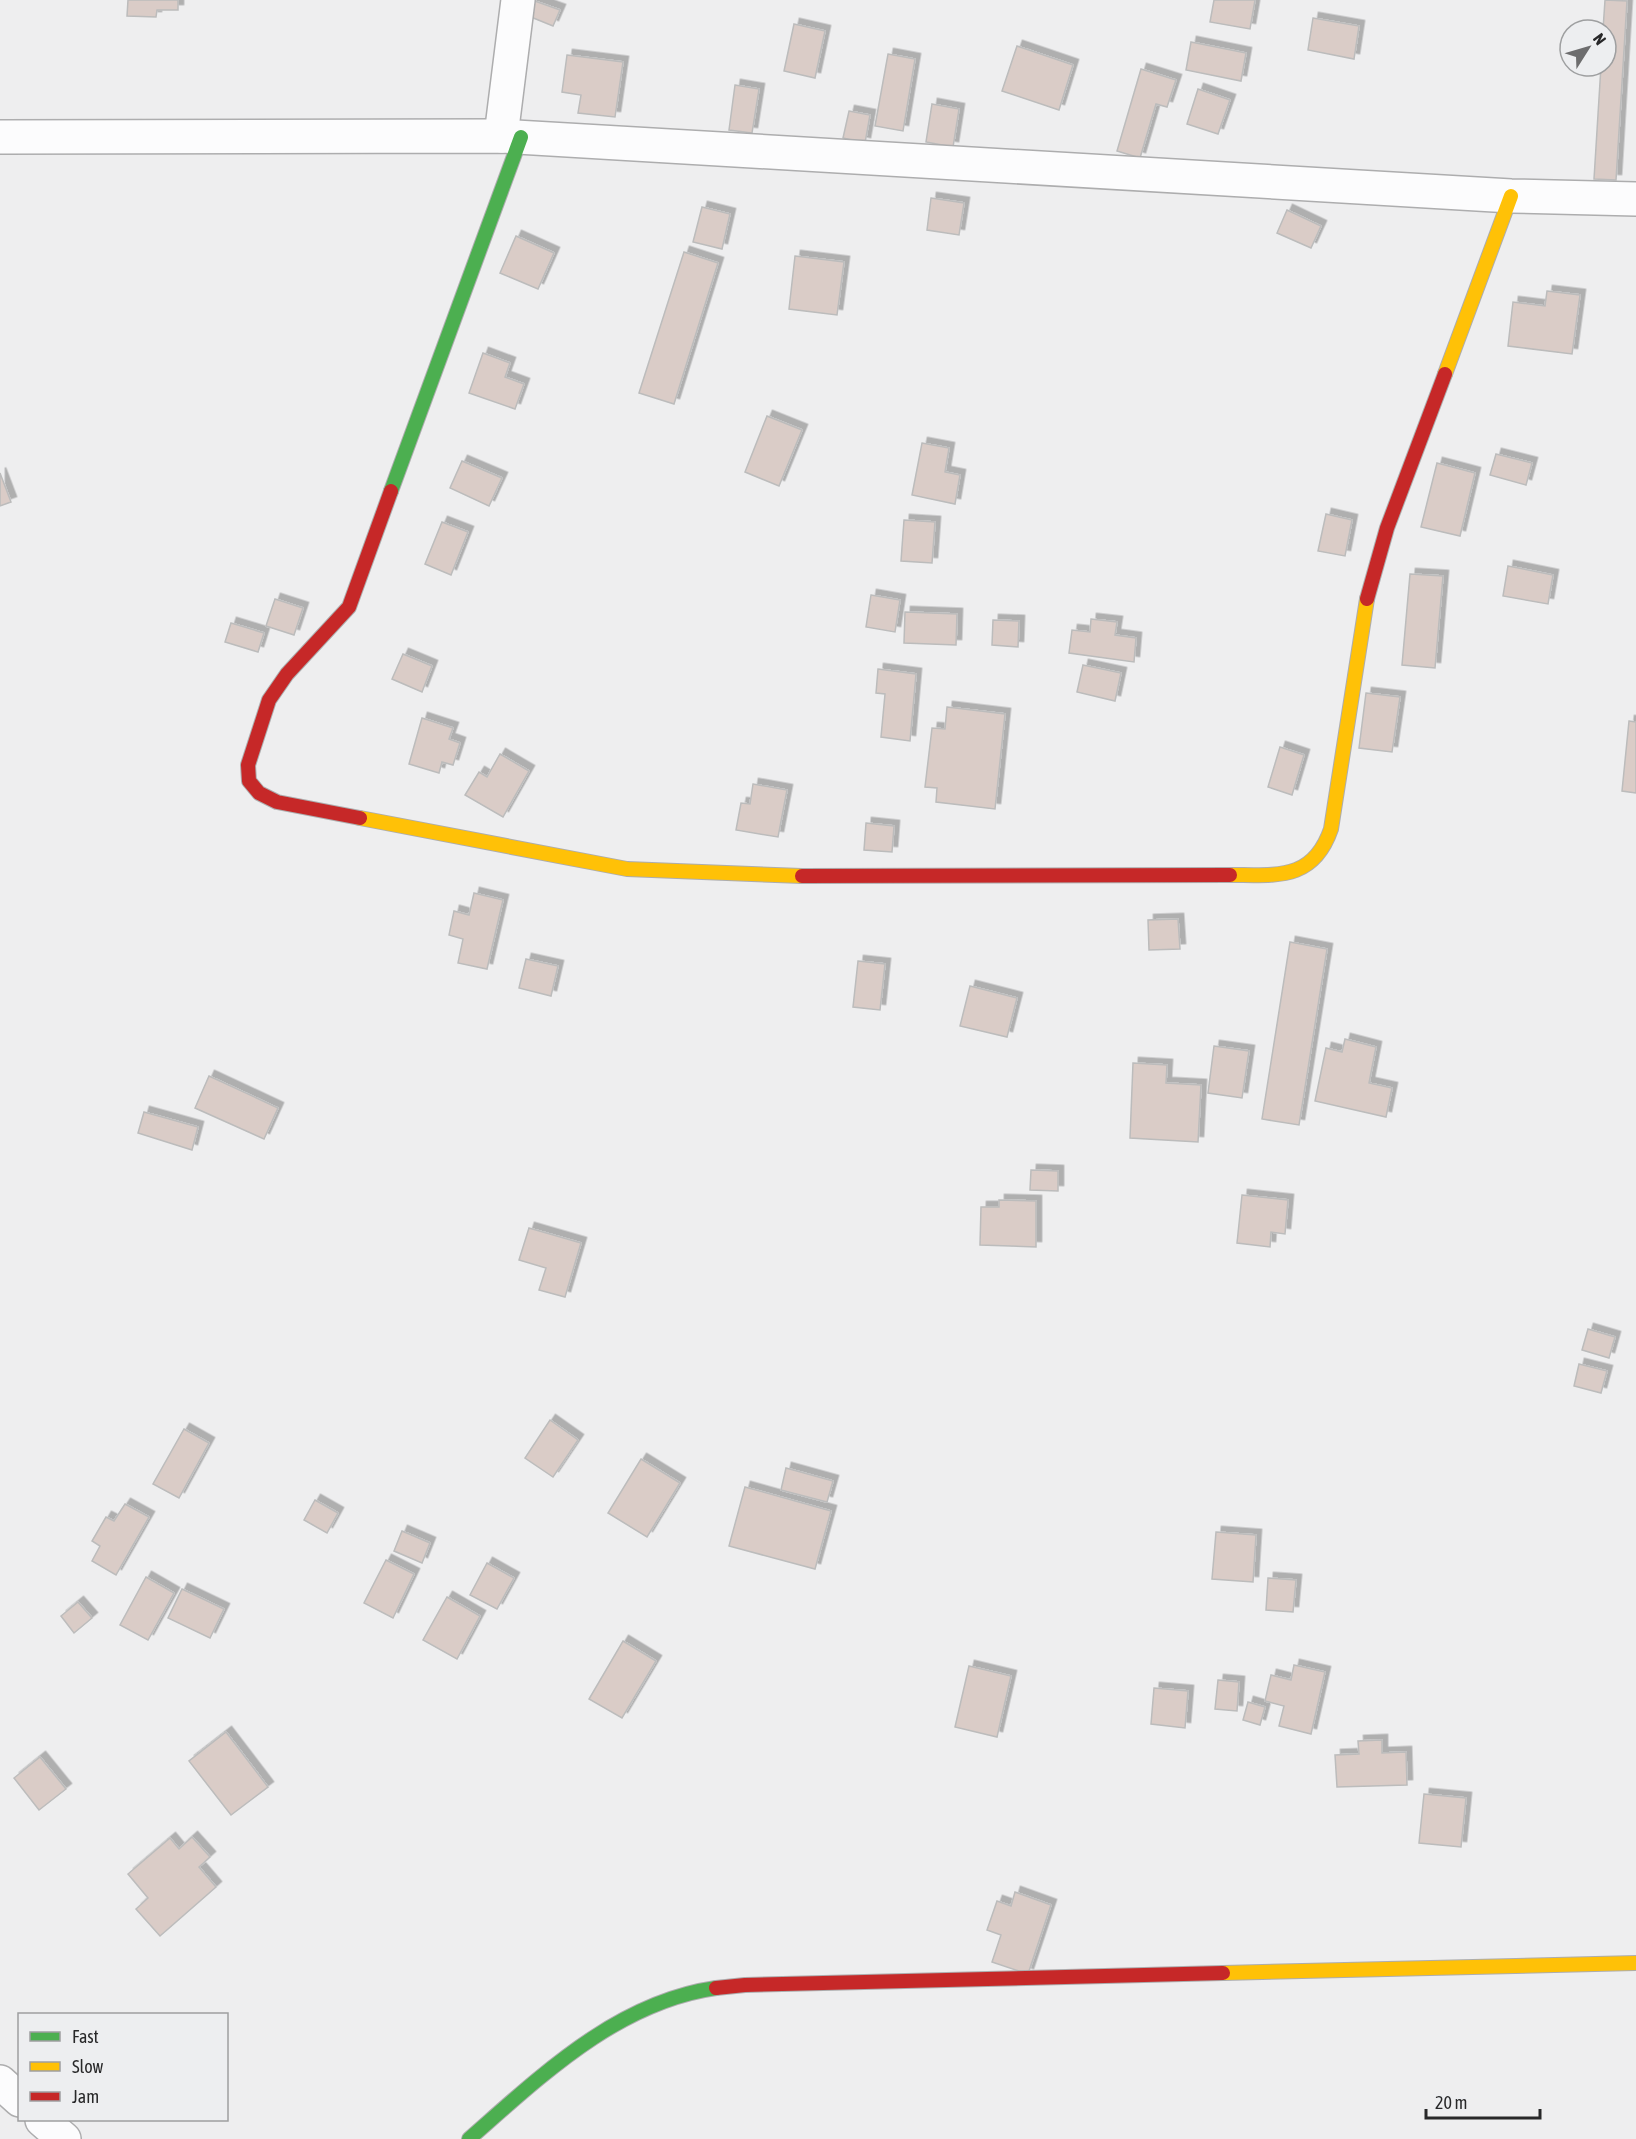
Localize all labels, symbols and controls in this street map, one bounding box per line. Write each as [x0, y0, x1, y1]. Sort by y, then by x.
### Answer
north arrow [1558, 18, 1618, 78]
text: N [1590, 30, 1610, 48]
legend [18, 2013, 228, 2121]
text: Fast [72, 2026, 99, 2047]
text: Slow [72, 2056, 103, 2077]
scale bar [1426, 2082, 1540, 2120]
text: Jam [72, 2086, 99, 2107]
text: 20 m [1435, 2092, 1467, 2113]

